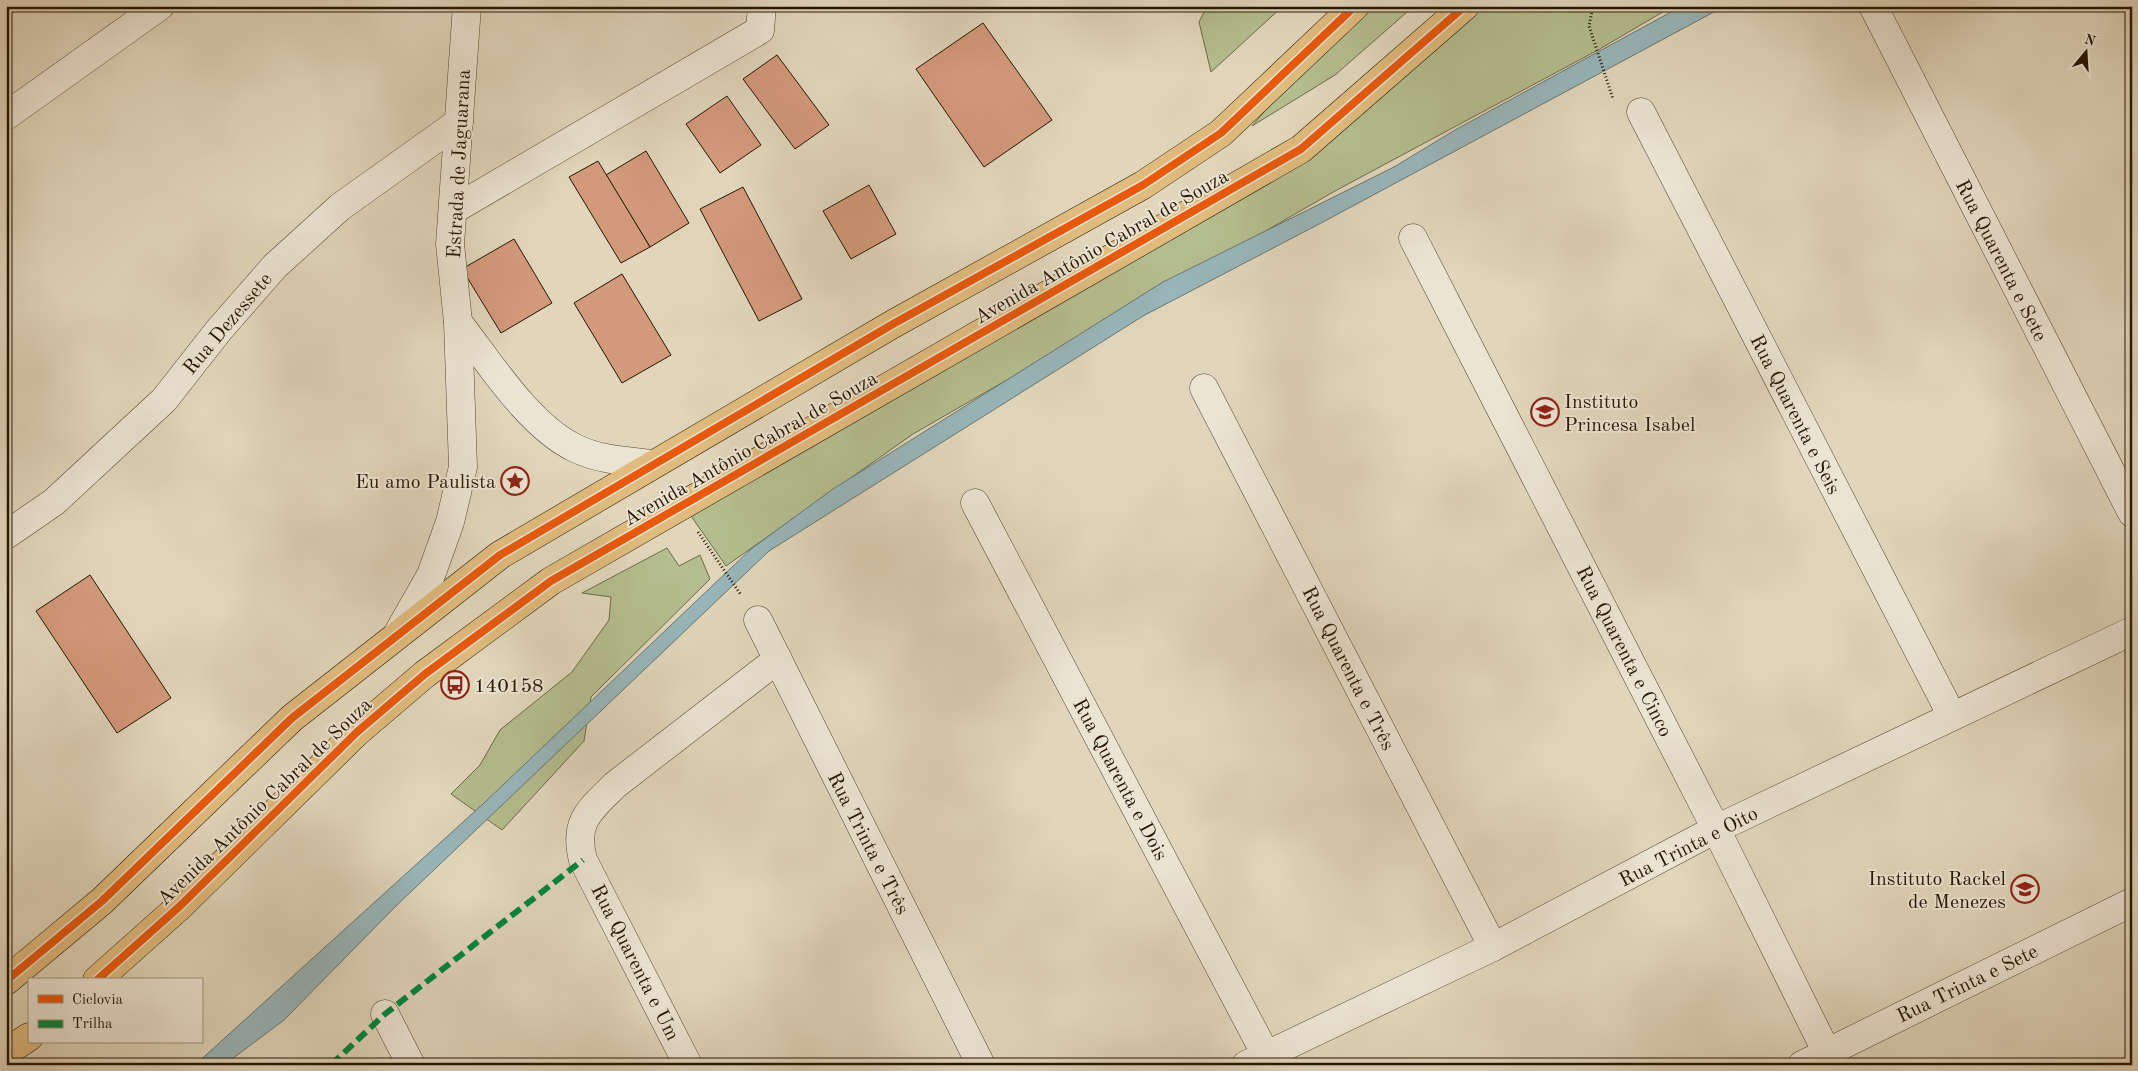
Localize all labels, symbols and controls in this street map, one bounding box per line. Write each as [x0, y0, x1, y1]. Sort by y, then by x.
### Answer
north arrow [2060, 28, 2110, 78]
text: N [2082, 32, 2097, 49]
street label: Estrada de Jaguarana [445, 69, 475, 259]
street label: Avenida Antônio Cabral de Souza [972, 167, 1232, 329]
street label: Rua Quarenta e Sete [1951, 177, 2050, 345]
street label: Rua Dezessete [180, 270, 277, 379]
street label: Rua Quarenta e Seis [1745, 332, 1843, 498]
street label: Avenida Antônio Cabral de Souza [621, 369, 881, 531]
place label: Instituto Princesa Isabel [1564, 393, 1695, 436]
school or university icon: Instituto Princesa Isabel [1530, 397, 1560, 427]
place icon: Eu amo Paulista [500, 466, 530, 496]
place label: Eu amo Paulista [355, 473, 496, 493]
street label: Rua Quarenta e Cinco [1571, 563, 1675, 741]
street label: Rua Quarenta e Três [1297, 584, 1397, 754]
bus stop icon: 140158 [440, 670, 470, 700]
place label: 140158 [474, 677, 544, 697]
street label: Avenida Antônio Cabral de Souza [154, 695, 376, 910]
street label: Rua Quarenta e Dois [1068, 696, 1170, 864]
street label: Rua Trinta e Três [823, 770, 912, 918]
street label: Rua Trinta e Oito [1616, 804, 1762, 891]
place label: Instituto Rackel de Menezes [1868, 870, 2006, 913]
school or university icon: Instituto Rackel de Menezes [2010, 874, 2040, 904]
street label: Rua Quarenta e Um [586, 882, 682, 1044]
street label: Rua Trinta e Sete [1894, 942, 2042, 1028]
legend [28, 978, 202, 1044]
text: Ciclovia [72, 993, 124, 1008]
text: Trilha [72, 1017, 113, 1032]

